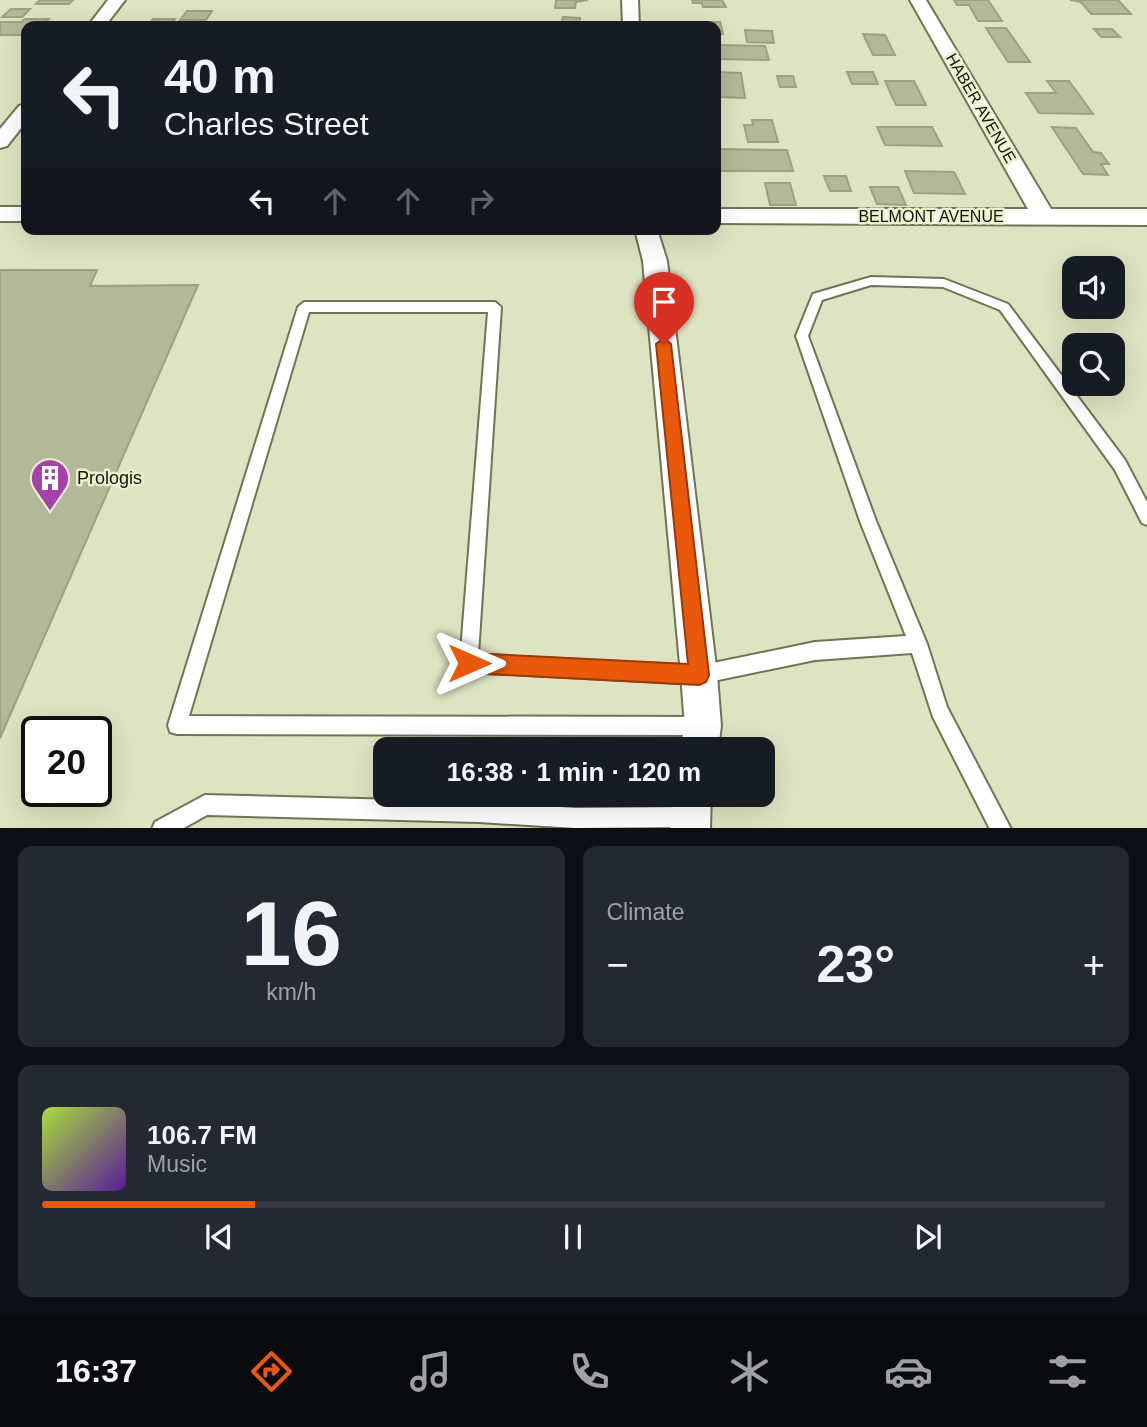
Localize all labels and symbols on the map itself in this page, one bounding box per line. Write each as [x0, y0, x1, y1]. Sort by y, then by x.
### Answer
street label: HABER AVENUE [943, 50, 1019, 166]
street label: BELMONT AVENUE [858, 208, 1004, 225]
pin [634, 272, 694, 344]
building icon: Prologis [29, 457, 71, 512]
place label: Prologis [77, 468, 142, 488]
position arrow [432, 626, 506, 700]
speed limit sign: 20 [21, 716, 112, 807]

